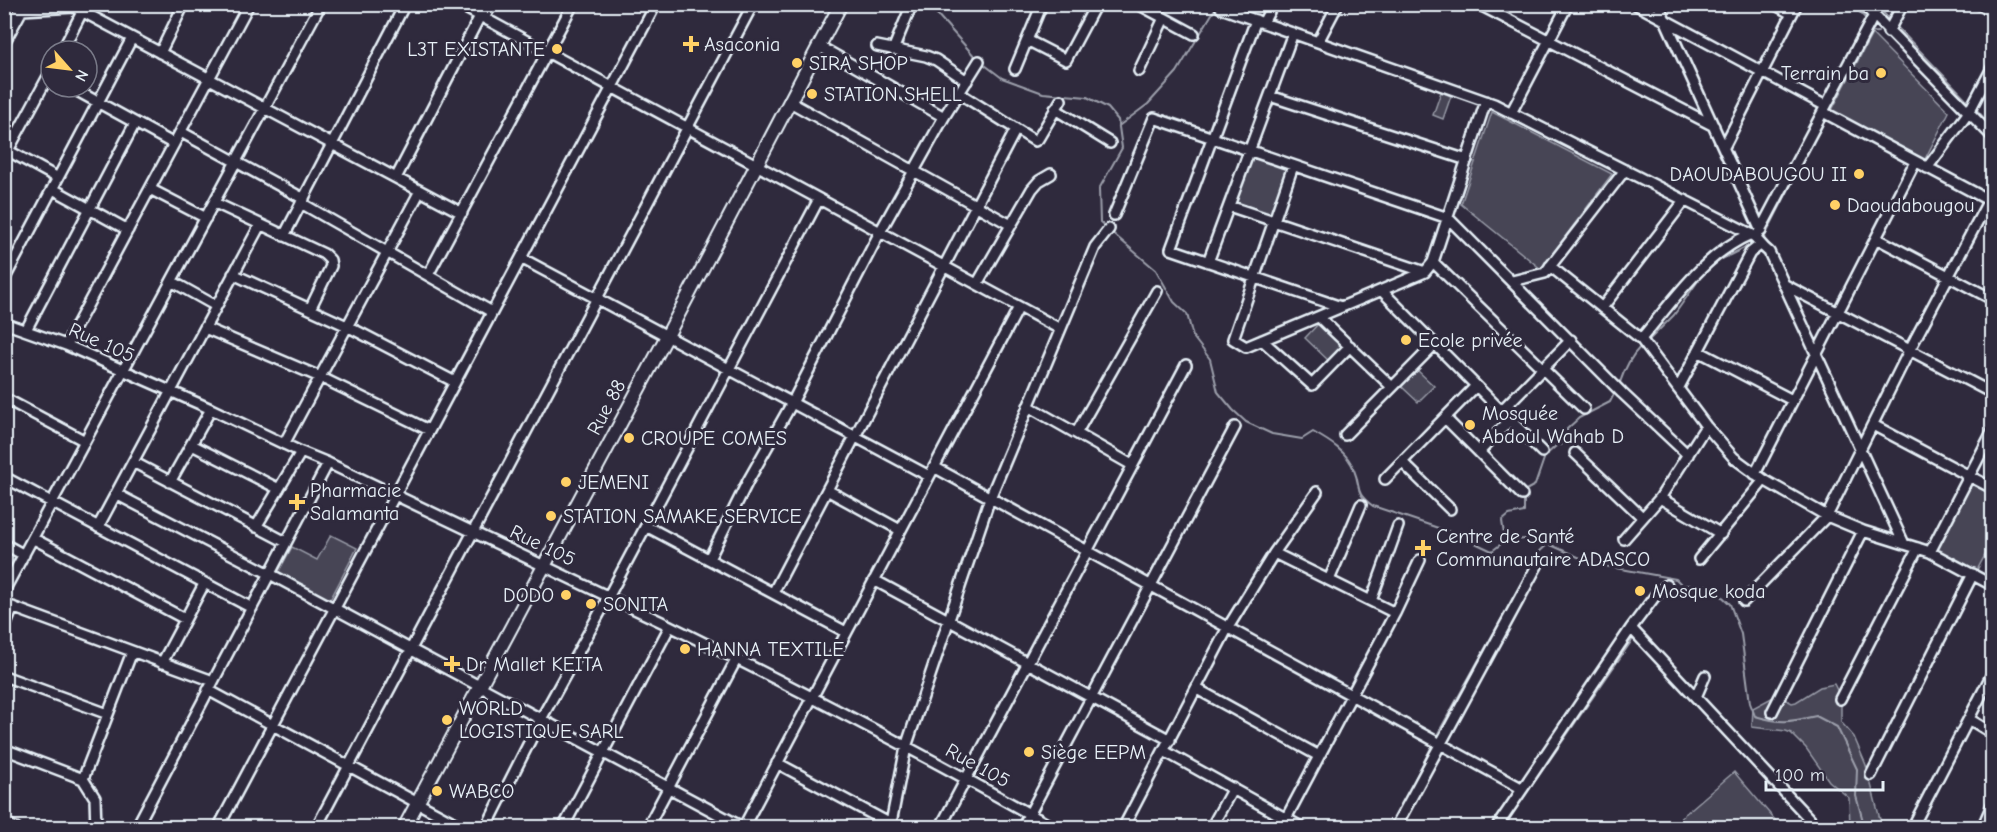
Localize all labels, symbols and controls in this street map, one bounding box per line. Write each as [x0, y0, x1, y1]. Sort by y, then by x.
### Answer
place label: Asaconia [704, 33, 780, 56]
marker: Asaconia [682, 35, 700, 53]
place label: L3T EXISTANTE [407, 38, 545, 61]
north arrow [39, 39, 99, 99]
marker: L3T EXISTANTE [550, 42, 564, 56]
place label: SIRA SHOP [809, 52, 908, 75]
marker: SIRA SHOP [790, 56, 804, 70]
place label: Terrain ba [1781, 62, 1869, 85]
marker: Terrain ba [1874, 66, 1888, 80]
text: N [71, 67, 92, 84]
place label: STATION SHELL [824, 83, 962, 106]
marker: STATION SHELL [805, 87, 819, 101]
place label: DAOUDABOUGOU II [1670, 163, 1847, 186]
marker: DAOUDABOUGOU II [1852, 167, 1866, 181]
place label: Daoudabougou [1847, 194, 1975, 217]
marker: Daoudabougou [1828, 198, 1842, 212]
street label: Rue 105 [65, 318, 138, 367]
place label: Ecole privée [1418, 329, 1522, 352]
marker: Ecole privée [1399, 333, 1413, 347]
street label: Rue 88 [582, 376, 631, 439]
place label: Mosquée Abdoul Wahab D [1482, 402, 1624, 448]
marker: Mosquée Abdoul Wahab D [1463, 418, 1477, 432]
place label: CROUPE COMES [641, 427, 787, 450]
marker: CROUPE COMES [622, 431, 636, 445]
place label: JEMENI [578, 471, 649, 494]
marker: JEMENI [559, 475, 573, 489]
place label: Pharmacie Salamanta [310, 479, 401, 525]
marker: Pharmacie Salamanta [288, 493, 306, 511]
place label: STATION SAMAKE SERVICE [563, 505, 802, 528]
marker: STATION SAMAKE SERVICE [544, 509, 558, 523]
street label: Rue 105 [506, 520, 579, 571]
place label: Centre de Santé Communautaire ADASCO [1436, 525, 1650, 571]
marker: Centre de Santé Communautaire ADASCO [1414, 539, 1432, 557]
place label: Mosque koda [1652, 580, 1765, 603]
place label: DODO [503, 584, 554, 607]
marker: Mosque koda [1633, 584, 1647, 598]
marker: DODO [559, 588, 573, 602]
place label: SONITA [603, 593, 669, 616]
marker: SONITA [584, 597, 598, 611]
place label: HANNA TEXTILE [697, 638, 844, 661]
marker: HANNA TEXTILE [678, 642, 692, 656]
place label: Dr Mallet KEITA [466, 653, 603, 676]
marker: Dr Mallet KEITA [443, 655, 461, 673]
place label: WORLD LOGISTIQUE SARL [459, 697, 623, 743]
marker: WORLD LOGISTIQUE SARL [440, 713, 454, 727]
street label: Rue 105 [942, 738, 1014, 792]
place label: Siège EEPM [1041, 741, 1146, 764]
marker: Siège EEPM [1022, 745, 1036, 759]
scale bar [1766, 754, 1883, 792]
text: 100 m [1775, 765, 1825, 786]
place label: WABCO [449, 780, 514, 803]
marker: WABCO [430, 784, 444, 798]

